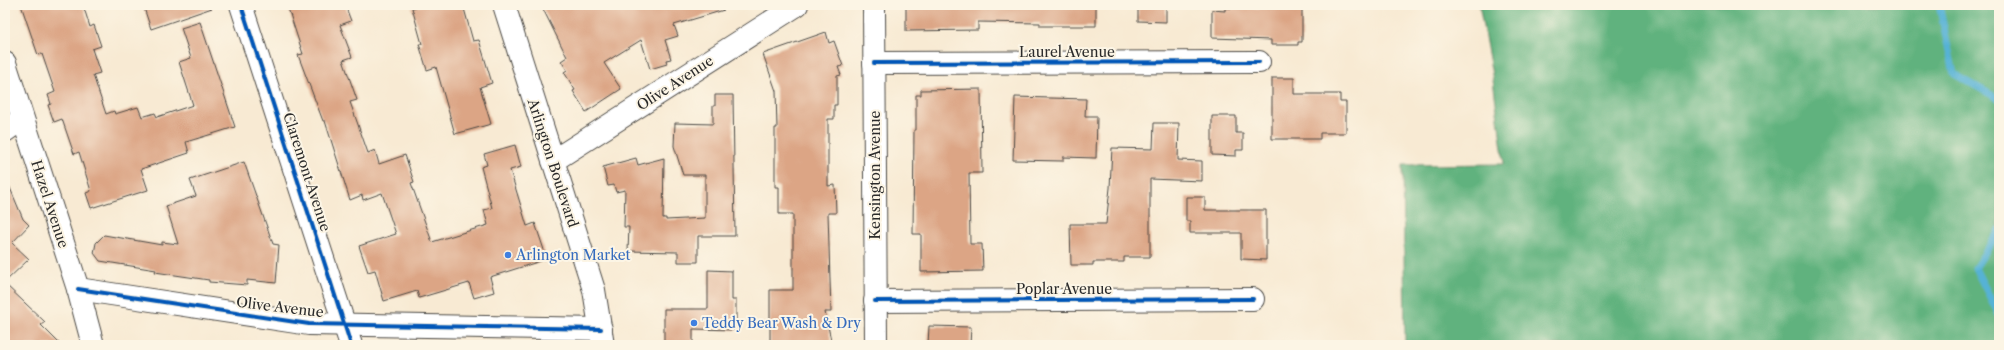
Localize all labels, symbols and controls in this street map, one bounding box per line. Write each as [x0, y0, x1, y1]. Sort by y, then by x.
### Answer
street label: Laurel Avenue [1019, 43, 1115, 61]
street label: Olive Avenue [633, 51, 717, 114]
street label: Arlington Boulevard [523, 95, 582, 230]
street label: Claremont Avenue [279, 110, 335, 234]
street label: Kensington Avenue [866, 110, 884, 239]
street label: Hazel Avenue [27, 158, 73, 250]
place label: Arlington Market [515, 246, 631, 264]
marker: Arlington Market [503, 250, 513, 260]
street label: Poplar Avenue [1016, 280, 1112, 298]
street label: Olive Avenue [235, 293, 325, 321]
place label: Teddy Bear Wash & Dry [702, 314, 861, 332]
marker: Teddy Bear Wash & Dry [689, 318, 699, 328]

